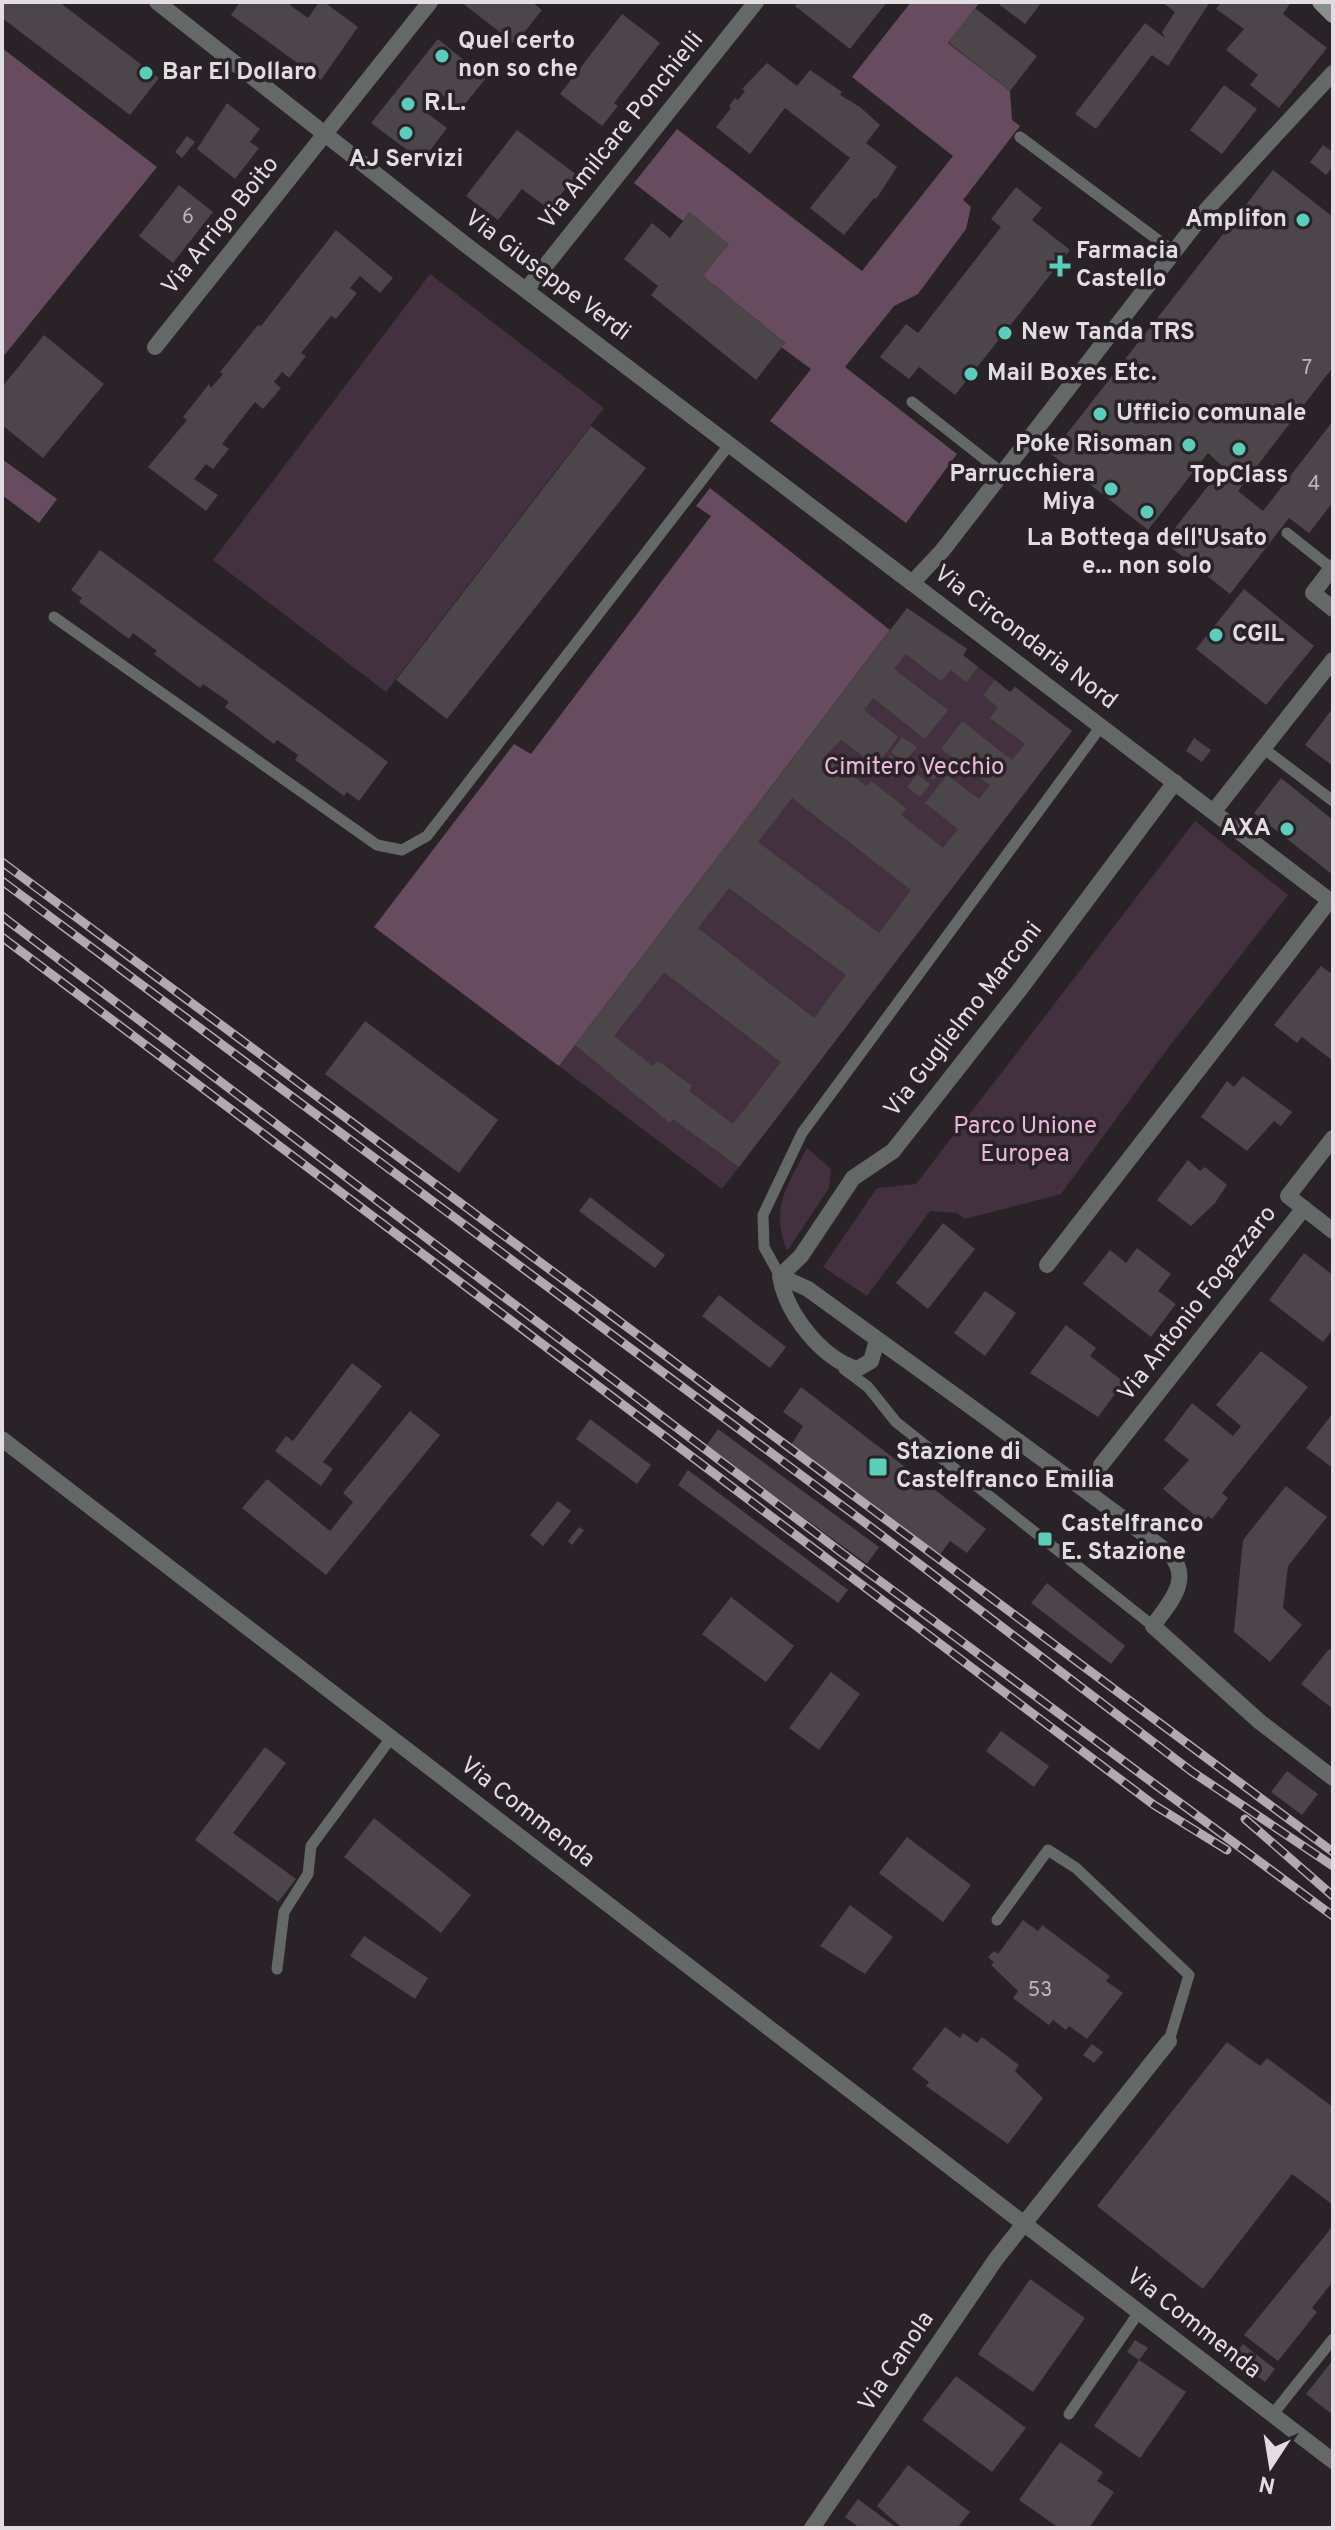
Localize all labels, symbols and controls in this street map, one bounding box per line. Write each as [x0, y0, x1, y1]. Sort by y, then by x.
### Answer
street label: Via Amilcare Ponchielli [533, 26, 711, 236]
place label: Quel certo non so che [458, 27, 578, 85]
marker: Quel certo non so che [433, 47, 451, 65]
place label: Bar El Dollaro [162, 58, 317, 88]
marker: Bar El Dollaro [137, 64, 155, 82]
place label: R.L. [424, 89, 466, 119]
marker: R.L. [399, 95, 417, 113]
marker: AJ Servizi [397, 124, 415, 142]
place label: AJ Servizi [349, 145, 463, 175]
street label: Via Arrigo Boito [156, 151, 286, 301]
street label: Via Giuseppe Verdi [458, 204, 636, 348]
house number: 6 [182, 205, 194, 231]
place label: Amplifon [1185, 205, 1287, 235]
marker: Amplifon [1294, 211, 1312, 229]
place label: Farmacia Castello [1076, 237, 1179, 295]
marker: Farmacia Castello [1051, 257, 1069, 275]
place label: New Tanda TRS [1021, 318, 1195, 348]
marker: New Tanda TRS [996, 324, 1014, 342]
house number: 7 [1302, 356, 1312, 382]
place label: Mail Boxes Etc. [987, 359, 1157, 389]
marker: Mail Boxes Etc. [962, 365, 980, 383]
place label: Ufficio comunale [1116, 399, 1307, 429]
marker: Ufficio comunale [1091, 405, 1109, 423]
place label: Poke Risoman [1015, 430, 1173, 460]
marker: Poke Risoman [1180, 436, 1198, 454]
marker: TopClass [1230, 440, 1248, 458]
place label: Parrucchiera Miya [950, 460, 1095, 518]
place label: TopClass [1190, 461, 1288, 491]
house number: 4 [1308, 472, 1320, 498]
marker: Parrucchiera Miya [1102, 480, 1120, 498]
marker: La Bottega dell'Usato e... non solo [1138, 503, 1156, 521]
place label: La Bottega dell'Usato e... non solo [1027, 524, 1267, 582]
street label: Via Circondaria Nord [927, 559, 1123, 717]
place label: CGIL [1232, 620, 1284, 650]
marker: CGIL [1207, 626, 1225, 644]
park label: Cimitero Vecchio [824, 753, 1004, 783]
place label: AXA [1221, 814, 1271, 844]
marker: AXA [1278, 820, 1296, 838]
street label: Via Guglielmo Marconi [878, 916, 1050, 1124]
park label: Parco Unione Europea [953, 1112, 1097, 1170]
street label: Via Antonio Fogazzaro [1112, 1200, 1284, 1408]
place label: Stazione di Castelfranco Emilia [896, 1438, 1114, 1496]
marker: Stazione di Castelfranco Emilia [867, 1456, 889, 1478]
place label: Castelfranco E. Stazione [1061, 1510, 1204, 1568]
marker: Castelfranco E. Stazione [1036, 1530, 1054, 1548]
street label: Via Commenda [453, 1751, 601, 1875]
house number: 53 [1028, 1978, 1052, 2004]
street label: Via Commenda [1119, 2262, 1267, 2386]
street label: Via Canola [853, 2306, 941, 2418]
north arrow [1231, 2426, 1311, 2506]
text: N [1257, 2468, 1278, 2498]

